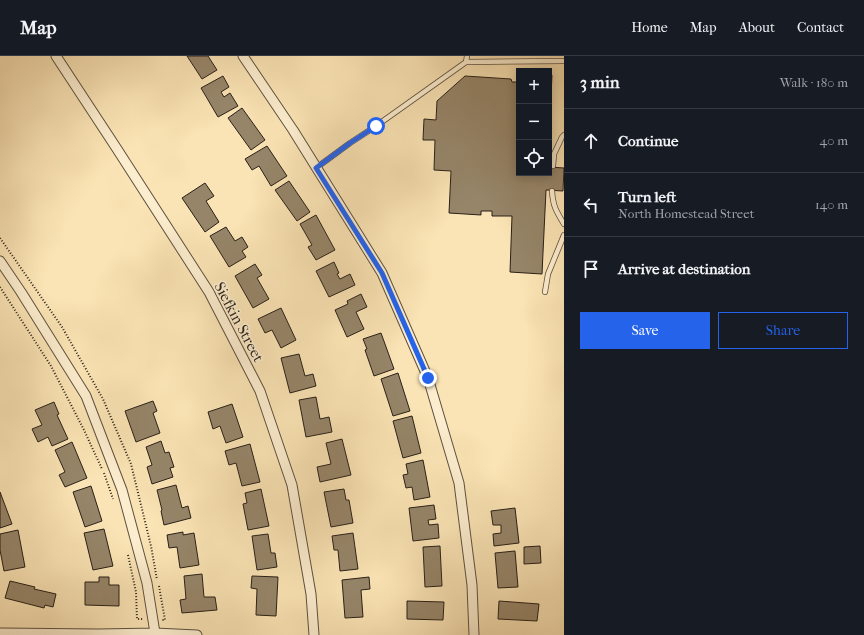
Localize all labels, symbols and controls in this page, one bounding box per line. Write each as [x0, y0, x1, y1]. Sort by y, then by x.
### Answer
text: Map [20, 17, 56, 39]
text: Home [631, 19, 668, 36]
text: Map [690, 19, 717, 36]
text: About [739, 19, 775, 36]
text: Contact [797, 19, 844, 36]
map controls [516, 68, 552, 176]
button: + [516, 68, 552, 104]
text: 3 min [580, 72, 620, 92]
text: Walk · 180 m [780, 75, 848, 90]
button: − [516, 104, 552, 140]
route start [367, 117, 385, 135]
icon: ahead [580, 130, 602, 152]
text: Continue [618, 132, 678, 150]
text: 40 m [820, 133, 848, 148]
button: locate [516, 140, 552, 176]
text: Turn left [618, 188, 676, 206]
icon: left [580, 194, 602, 216]
text: 140 m [815, 197, 848, 212]
text: North Homestead Street [618, 206, 754, 221]
icon: arrive [580, 258, 602, 280]
text: Arrive at destination [618, 260, 750, 278]
street label: Siefkin Street [210, 279, 268, 366]
button: Save [580, 312, 710, 349]
button: Share [718, 312, 848, 349]
route end [419, 369, 437, 387]

